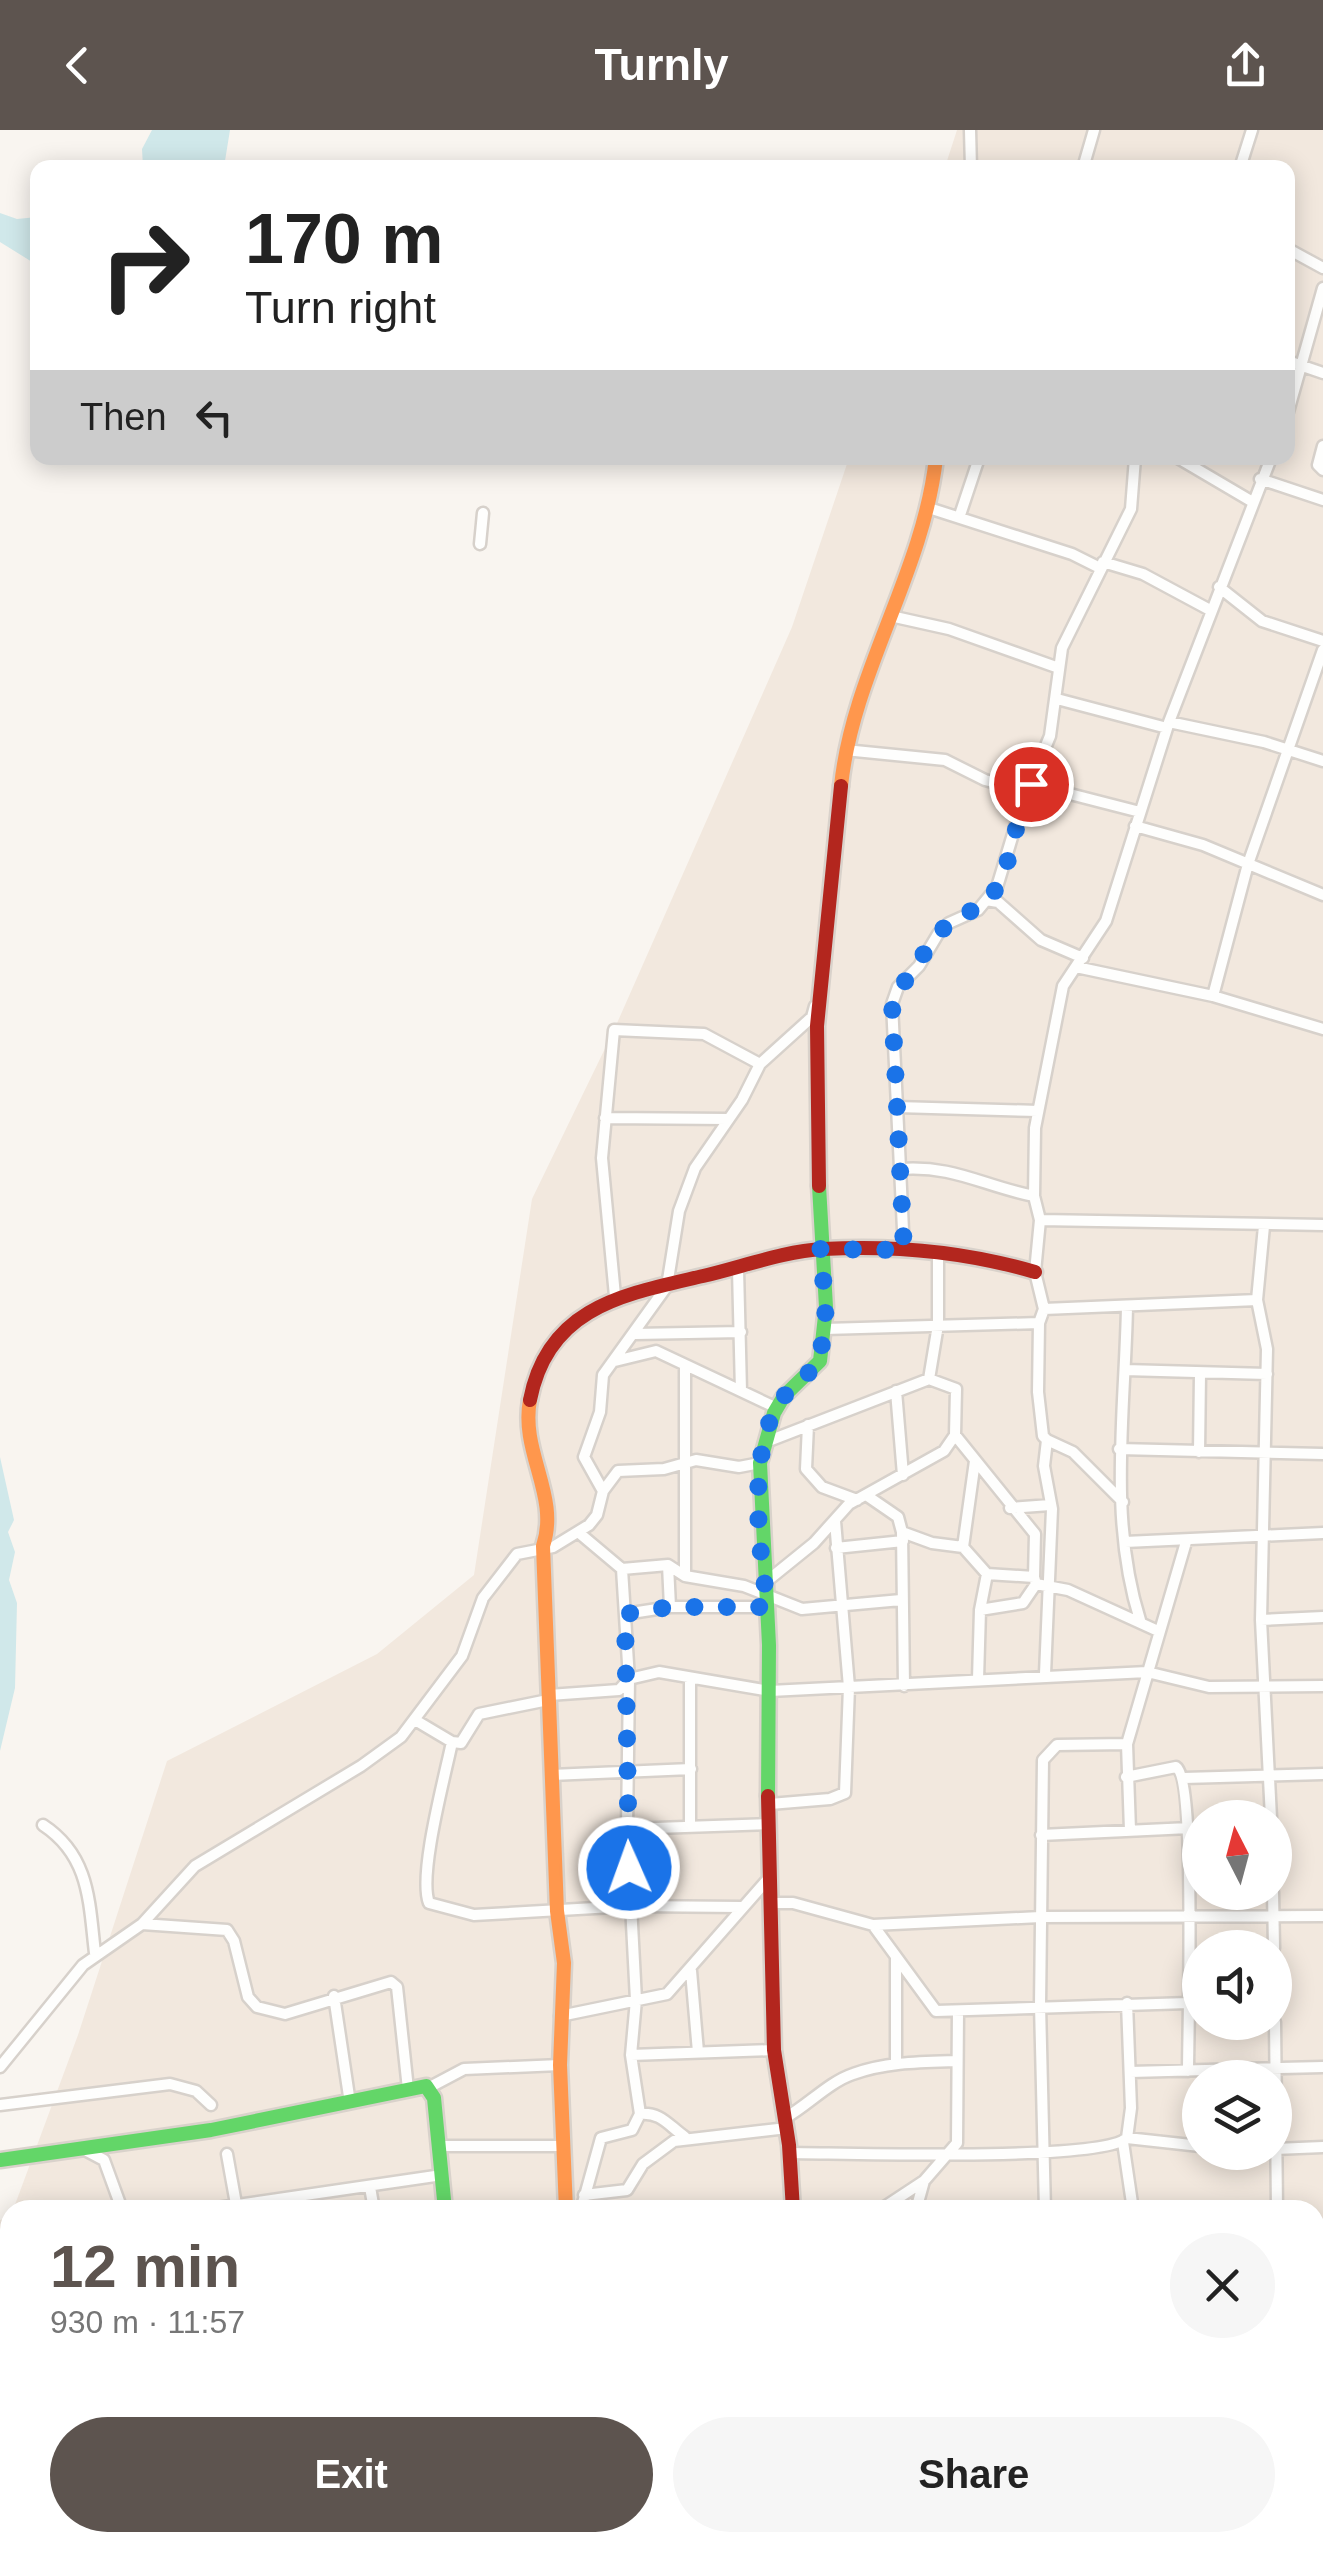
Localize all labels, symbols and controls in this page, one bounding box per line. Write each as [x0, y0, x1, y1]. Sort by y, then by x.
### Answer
icon: back [50, 38, 105, 93]
icon: share [1218, 38, 1273, 93]
text: Turnly [594, 39, 729, 90]
icon: right [80, 200, 210, 330]
text: 170 m [245, 200, 443, 278]
text: Turn right [245, 282, 436, 333]
icon: left [187, 390, 242, 445]
text: Then [80, 396, 167, 438]
pin [989, 742, 1074, 827]
icon: arrive [1004, 757, 1059, 812]
north arrow [1182, 1800, 1292, 1910]
map controls [1182, 1800, 1292, 2170]
position arrow [577, 1816, 681, 1920]
button: sound [1182, 1930, 1292, 2040]
button: layers [1182, 2060, 1292, 2170]
text: 12 min [50, 2233, 240, 2300]
button: close [1170, 2233, 1275, 2338]
text: 930 m · 11:57 [50, 2304, 245, 2340]
button: Exit [50, 2417, 653, 2532]
button: Share [673, 2417, 1275, 2532]

